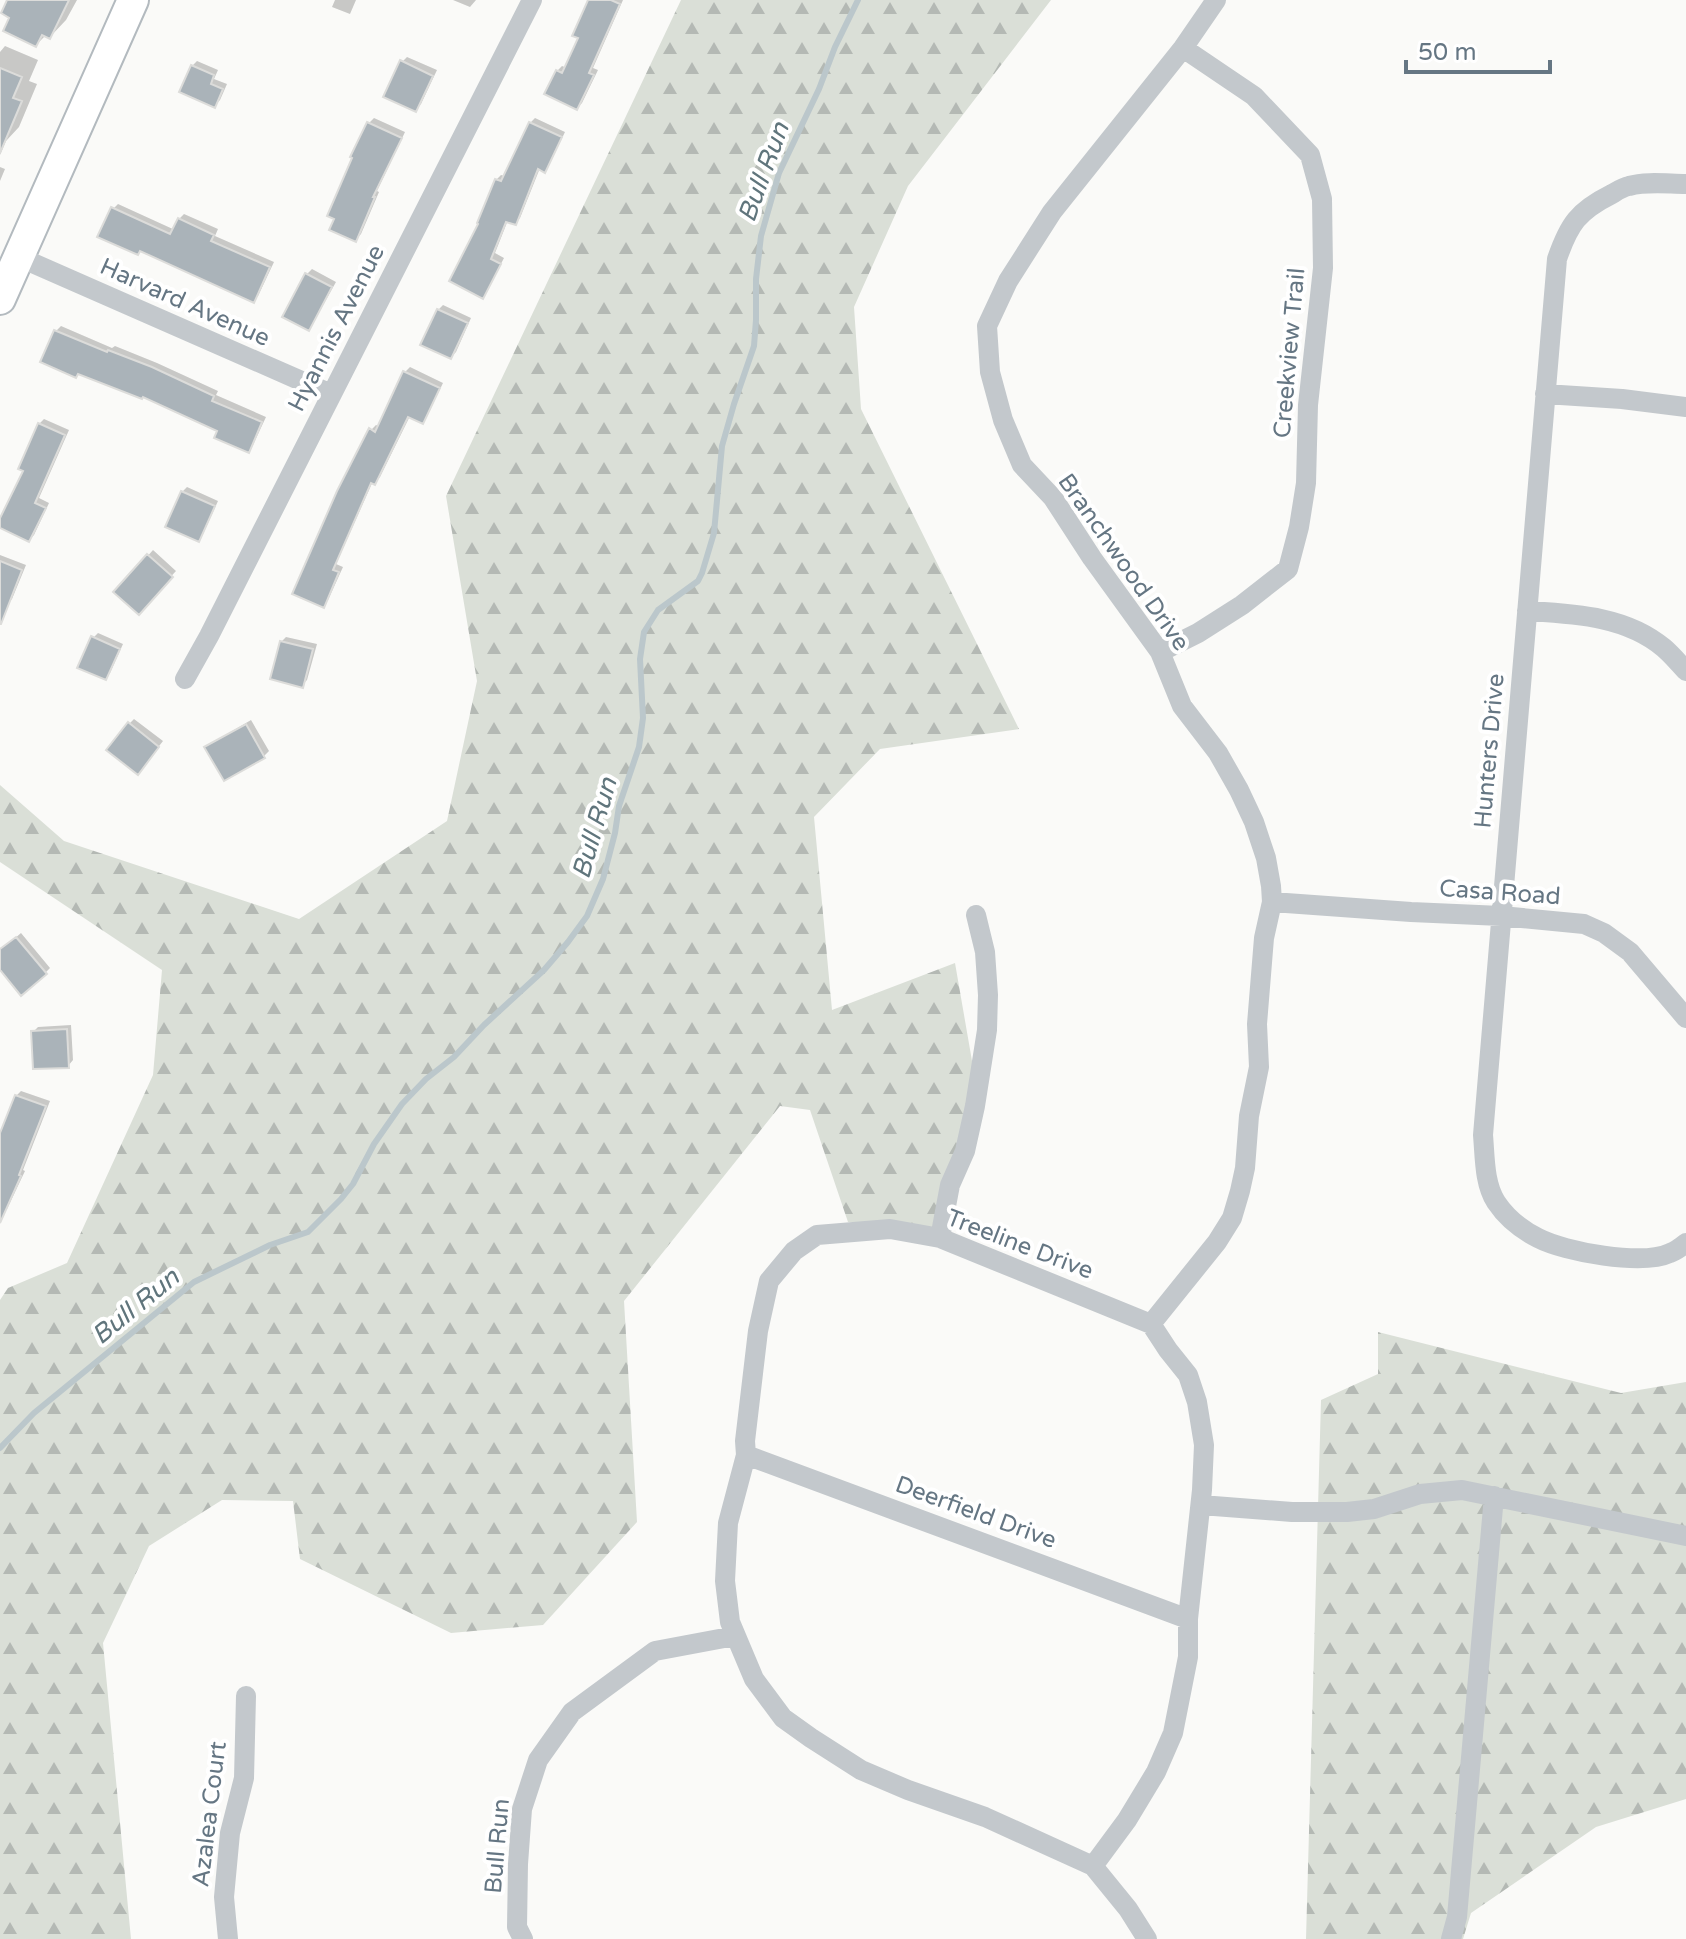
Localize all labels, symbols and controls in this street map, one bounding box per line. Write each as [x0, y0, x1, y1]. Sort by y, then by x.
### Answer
scale bar [1406, 24, 1550, 74]
text: 50 m [1418, 38, 1476, 67]
water label: Bull Run [731, 117, 796, 226]
street label: Hyannis Avenue [282, 240, 391, 416]
street label: Harvard Avenue [95, 252, 274, 353]
street label: Creekview Trail [1268, 267, 1311, 439]
street label: Branchwood Drive [1052, 468, 1196, 656]
street label: Hunters Drive [1468, 672, 1511, 830]
water label: Bull Run [565, 773, 624, 882]
street label: Casa Road [1438, 874, 1562, 911]
street label: Treeline Drive [942, 1203, 1097, 1286]
water label: Bull Run [85, 1261, 186, 1351]
street label: Deerfield Drive [891, 1470, 1060, 1555]
street label: Azalea Court [186, 1740, 233, 1889]
street label: Bull Run [479, 1797, 516, 1895]

